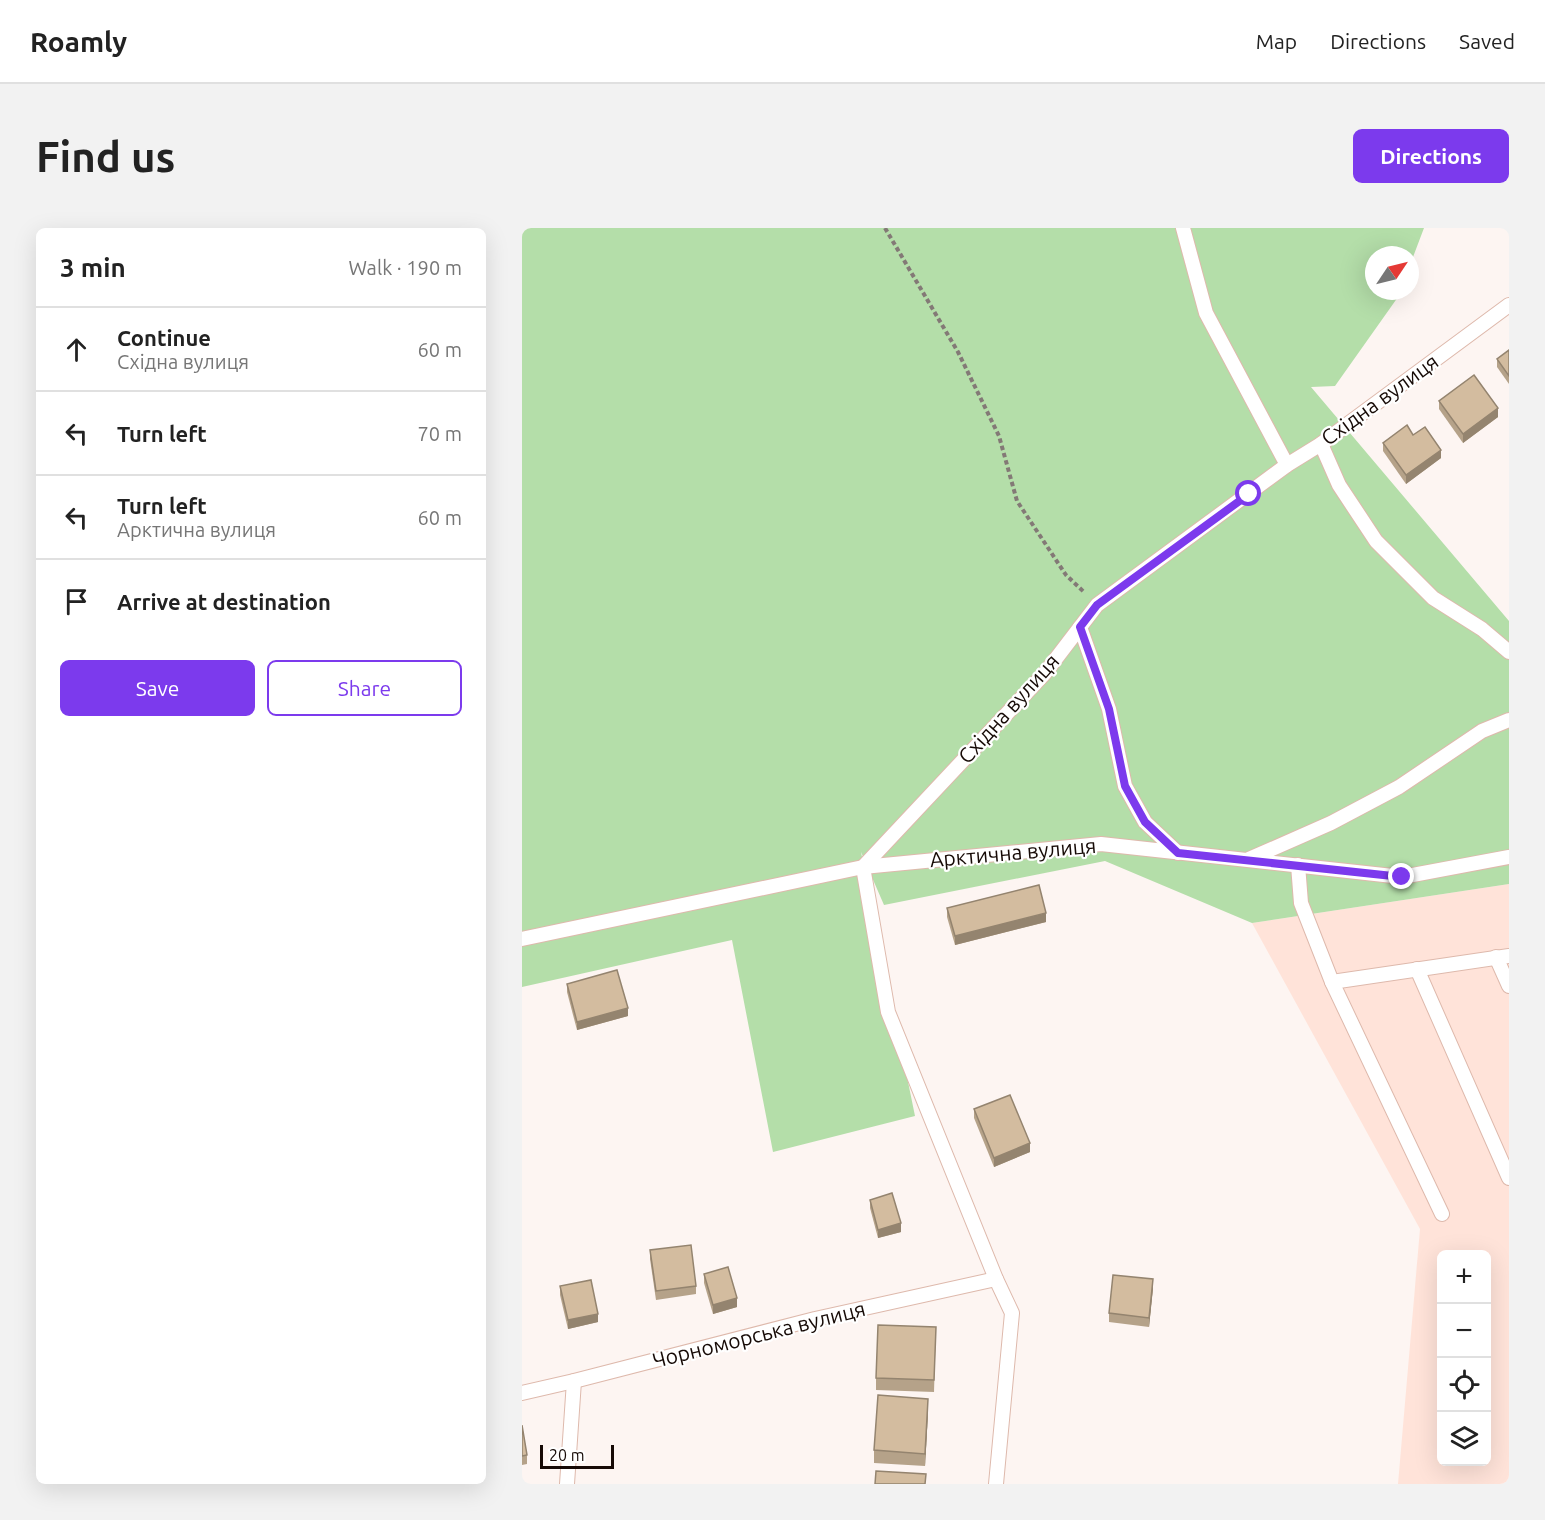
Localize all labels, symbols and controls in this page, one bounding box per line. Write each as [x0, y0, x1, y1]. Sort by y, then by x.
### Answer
text: Roamly [30, 26, 127, 57]
text: Map [1256, 29, 1297, 53]
text: Directions [1330, 29, 1426, 53]
text: Saved [1459, 29, 1515, 53]
button: Directions [1353, 129, 1509, 183]
text: Find us [36, 133, 175, 180]
north arrow [1365, 246, 1419, 300]
text: 3 min [60, 253, 126, 282]
text: Walk · 190 m [349, 256, 462, 279]
text: Continue [117, 325, 211, 350]
icon: ahead [60, 333, 93, 366]
text: 60 m [418, 338, 462, 361]
street label: Східна вулиця [1316, 349, 1443, 450]
text: Східна вулиця [117, 350, 249, 373]
icon: left [60, 417, 93, 450]
text: Turn left [117, 421, 207, 446]
text: 70 m [418, 422, 462, 445]
route start [1235, 480, 1261, 506]
text: Turn left [117, 493, 207, 518]
icon: left [60, 501, 93, 534]
text: 60 m [418, 506, 462, 529]
text: Арктична вулиця [117, 518, 276, 541]
icon: arrive [60, 585, 93, 618]
text: Arrive at destination [117, 589, 331, 614]
street label: Східна вулиця [953, 649, 1064, 768]
button: Save [60, 660, 255, 716]
button: Share [267, 660, 462, 716]
street label: Арктична вулиця [929, 833, 1097, 871]
route end [1388, 863, 1414, 889]
map controls [1437, 1250, 1491, 1466]
button: + [1437, 1250, 1491, 1304]
street label: Чорноморська вулиця [650, 1296, 868, 1372]
button: − [1437, 1304, 1491, 1358]
button: locate [1437, 1358, 1491, 1412]
button: layers [1437, 1412, 1491, 1466]
scale bar [540, 1442, 614, 1470]
text: 20 m [549, 1446, 585, 1464]

